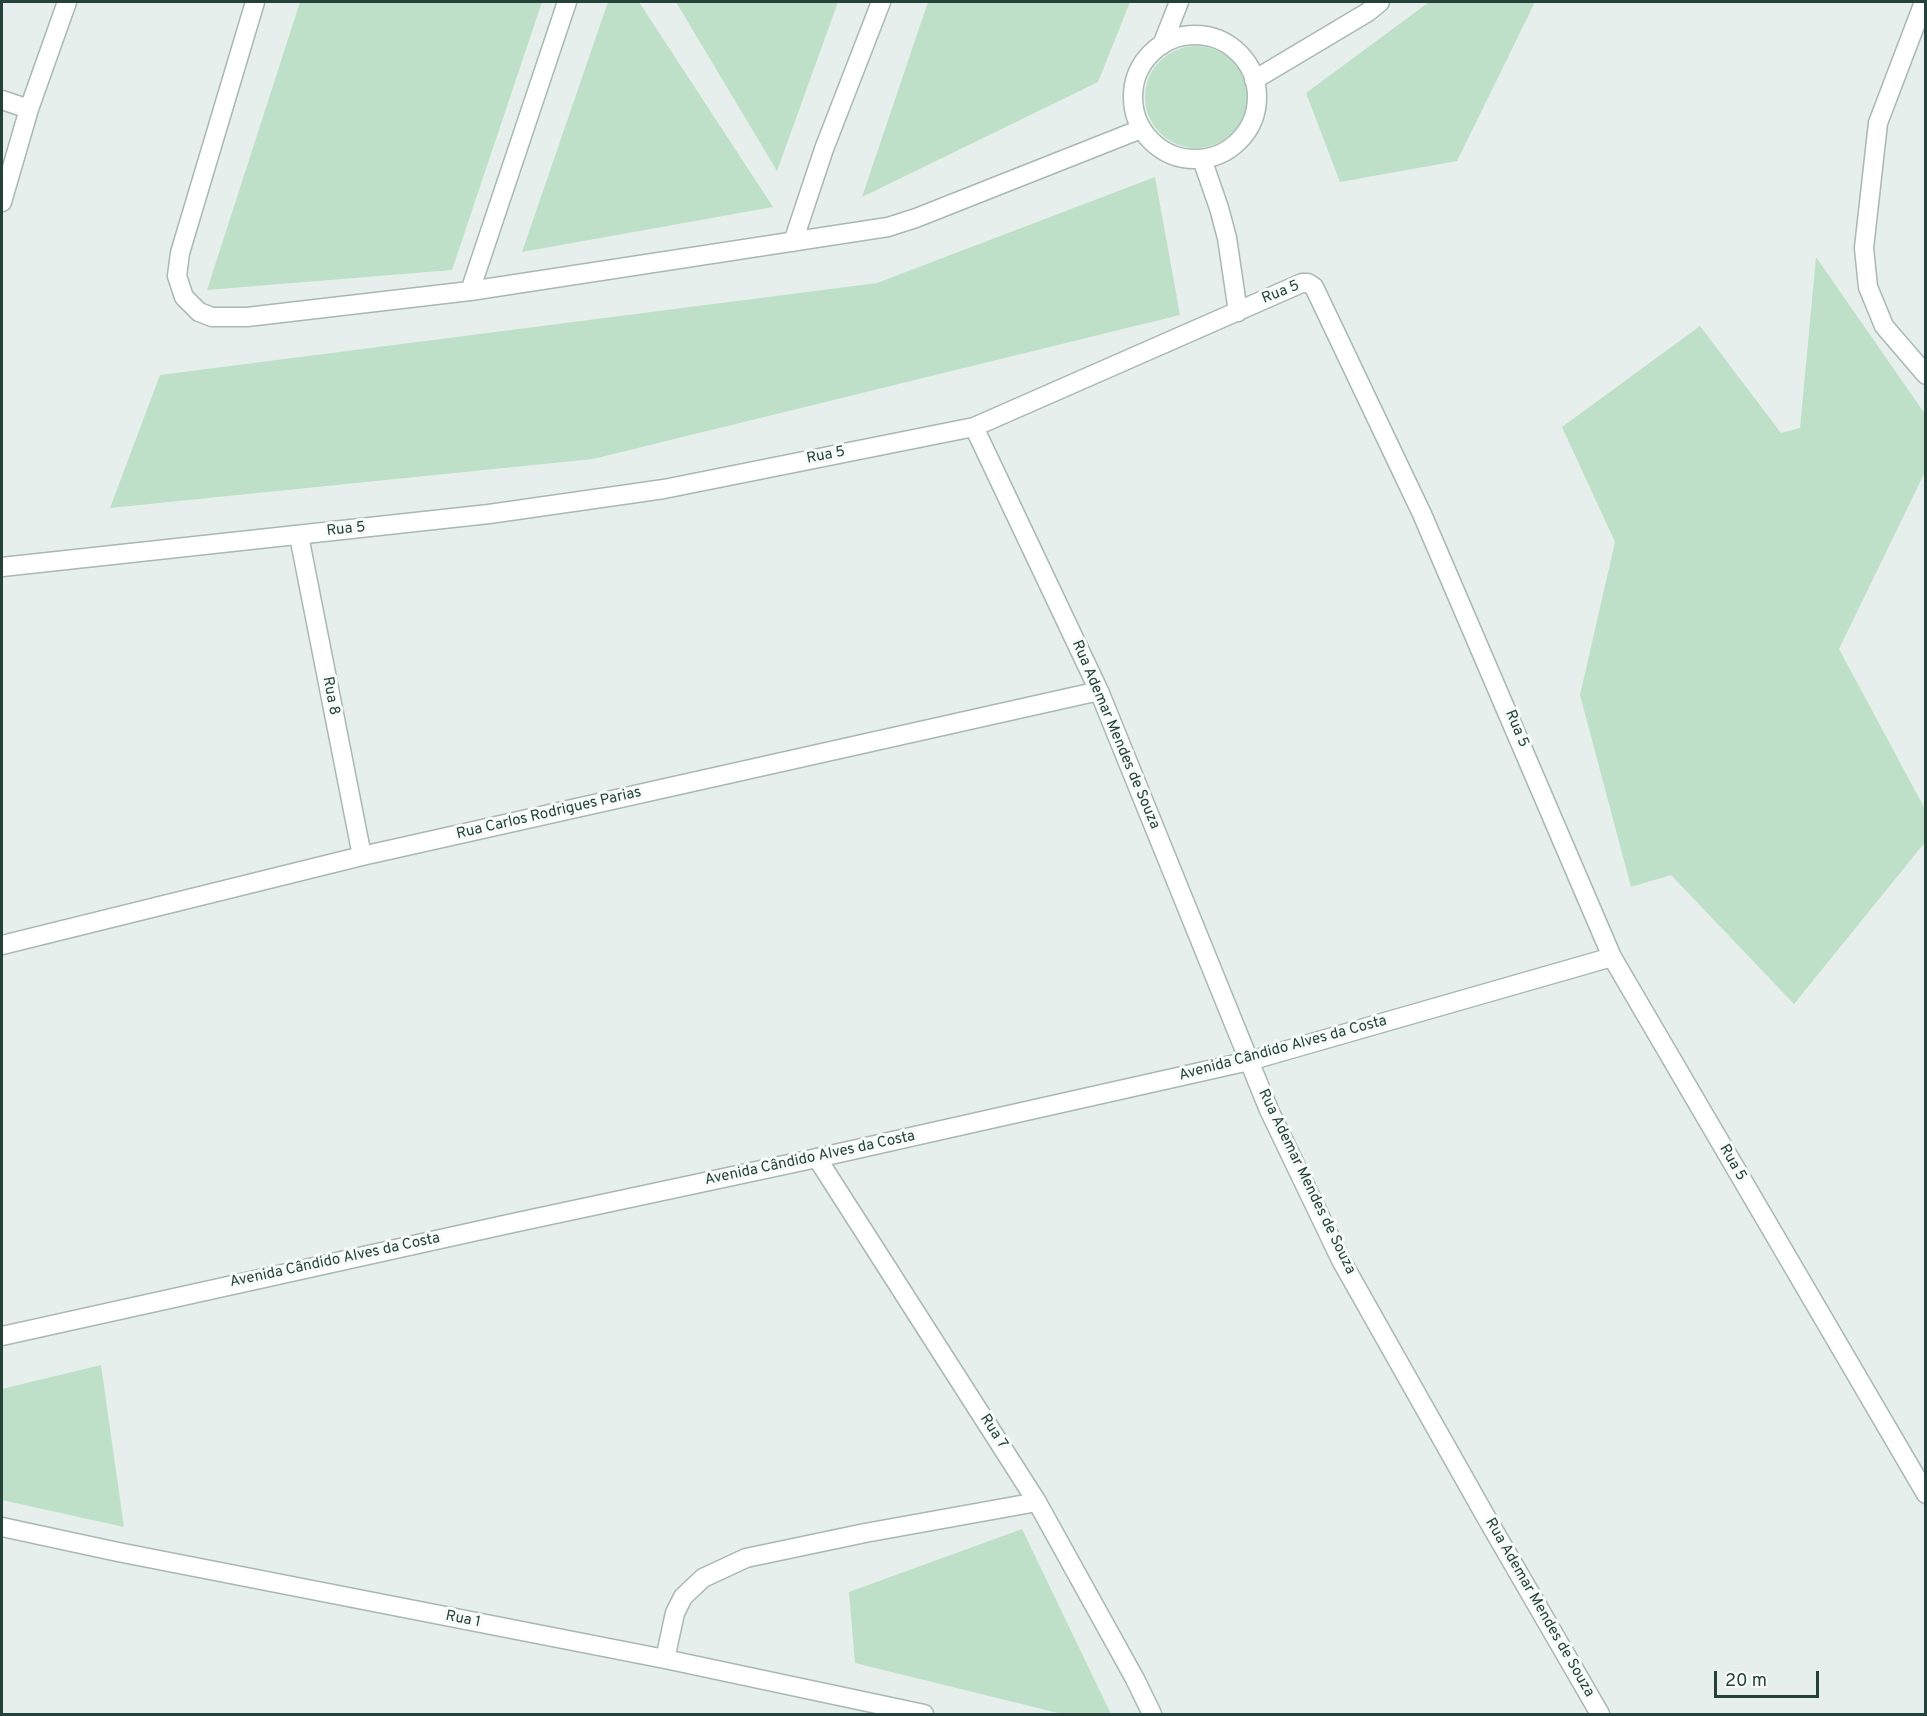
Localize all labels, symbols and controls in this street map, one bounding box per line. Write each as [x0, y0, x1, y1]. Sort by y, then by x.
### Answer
street label: Rua 5 [1260, 277, 1302, 309]
street label: Rua 5 [805, 443, 847, 469]
street label: Rua 5 [326, 519, 366, 541]
street label: Rua Ademar Mendes de Souza [1067, 638, 1163, 832]
street label: Rua 8 [317, 675, 343, 717]
street label: Rua 5 [1500, 708, 1532, 750]
street label: Rua Carlos Rodrigues Parias [455, 784, 643, 844]
street label: Avenida Cândido Alves da Costa [1177, 1013, 1389, 1085]
street label: Rua Ademar Mendes de Souza [1253, 1087, 1359, 1277]
street label: Avenida Cândido Alves da Costa [703, 1128, 917, 1190]
street label: Rua 5 [1714, 1142, 1750, 1184]
street label: Avenida Cândido Alves da Costa [228, 1230, 442, 1292]
street label: Rua 7 [975, 1411, 1011, 1453]
street label: Rua Ademar Mendes de Souza [1480, 1515, 1598, 1701]
street label: Rua 1 [444, 1608, 482, 1632]
scale bar [1717, 1659, 1822, 1697]
text: 20 m [1725, 1670, 1767, 1693]

